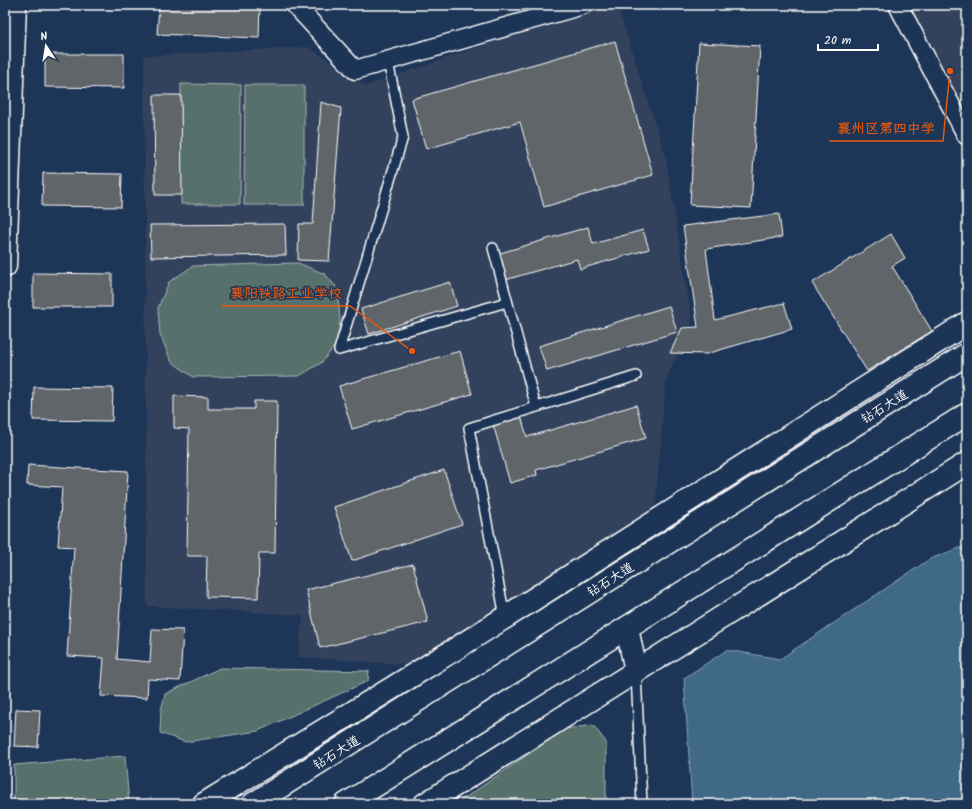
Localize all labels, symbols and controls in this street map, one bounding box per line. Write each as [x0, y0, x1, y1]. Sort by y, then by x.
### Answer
north arrow [26, 26, 66, 66]
scale bar [818, 26, 878, 52]
text: N [39, 28, 49, 47]
text: 20 m [824, 31, 852, 50]
callout: 襄州区第四中学 [829, 115, 943, 141]
text: 襄州区第四中学 [837, 118, 935, 140]
callout: 襄阳铁路工业学校 [222, 280, 350, 306]
text: 襄阳铁路工业学校 [230, 283, 342, 305]
street label: 钻石大道 [857, 385, 912, 430]
street label: 钻石大道 [583, 558, 638, 603]
street label: 钻石大道 [309, 731, 364, 776]

